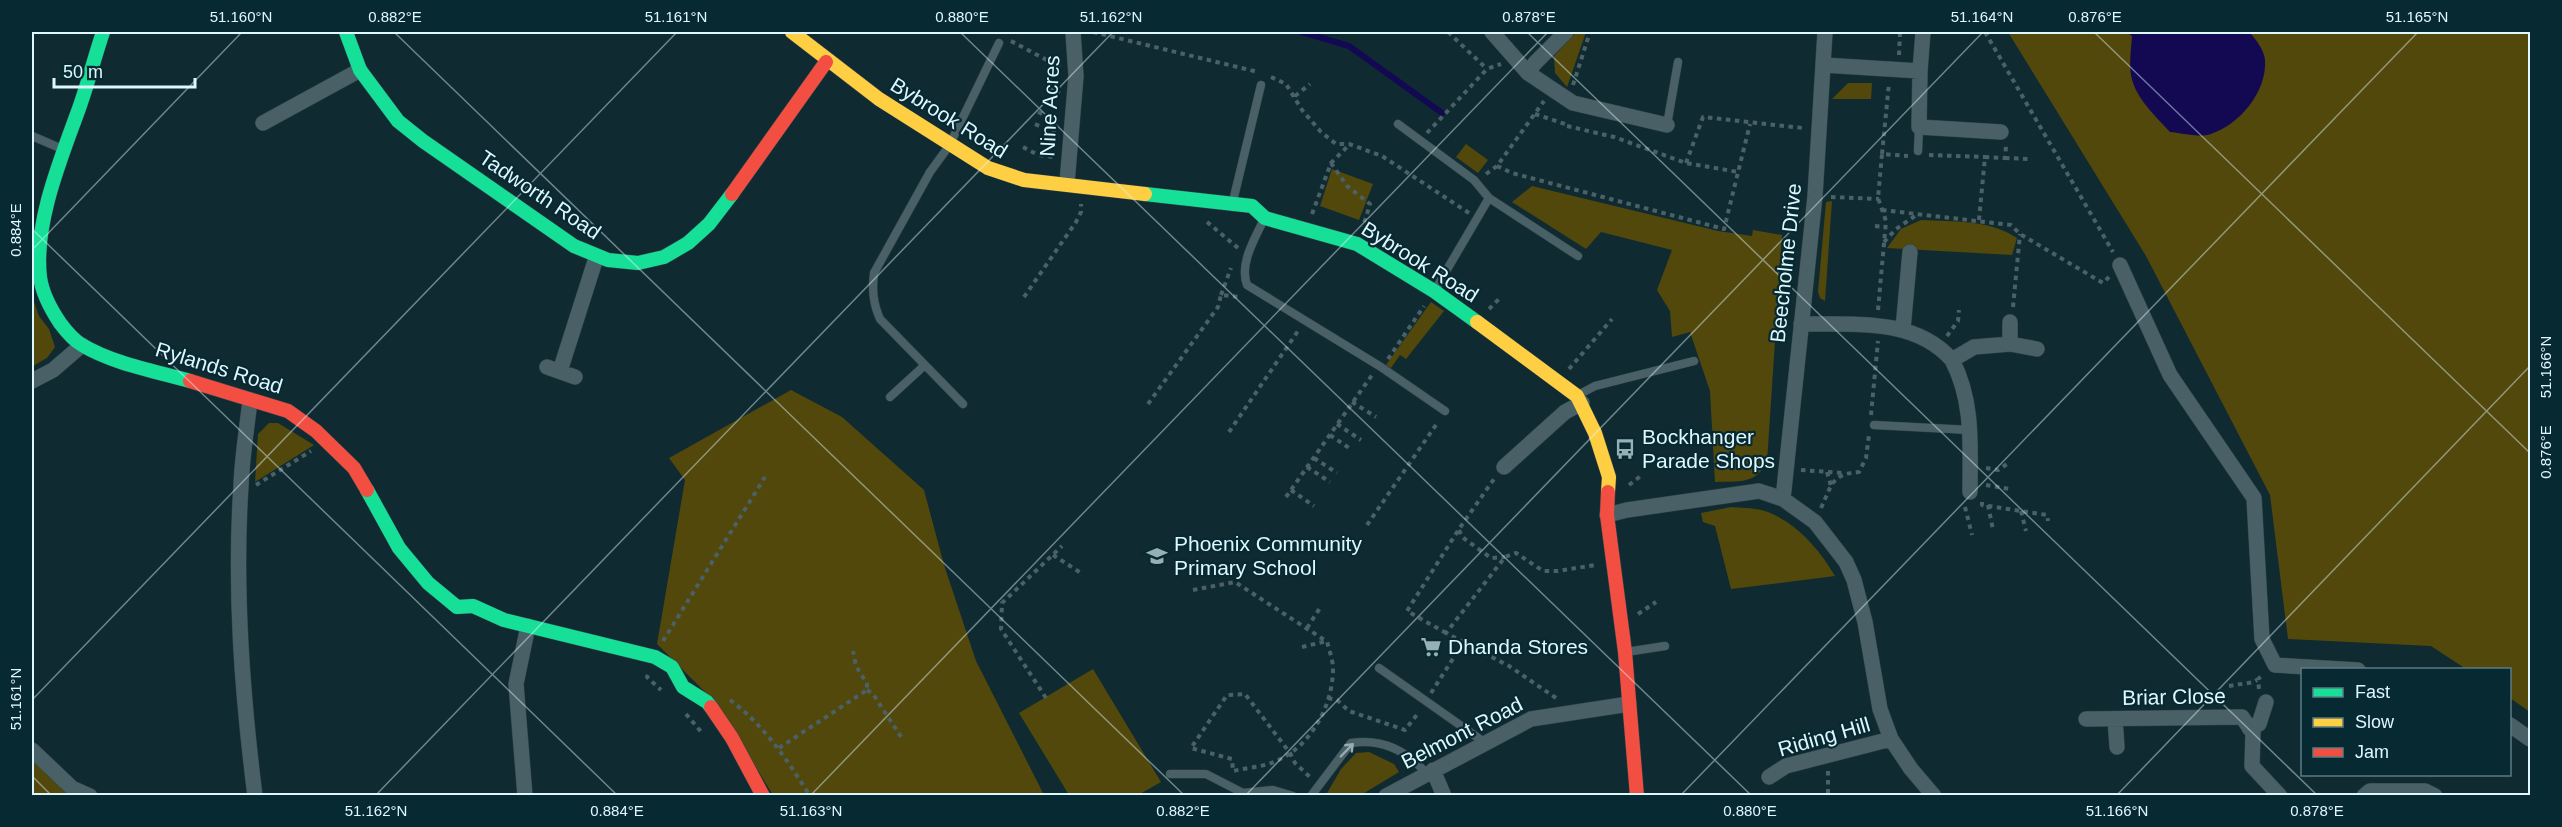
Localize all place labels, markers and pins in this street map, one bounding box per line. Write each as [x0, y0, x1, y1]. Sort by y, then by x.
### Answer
place label: Bockhanger Parade Shops [1642, 425, 1775, 472]
bus stop icon: Bockhanger Parade Shops [1613, 437, 1637, 461]
place label: Phoenix Community Primary School [1174, 532, 1362, 579]
school or university icon: Phoenix Community Primary School [1145, 544, 1169, 568]
supermarket icon: Dhanda Stores [1419, 635, 1443, 659]
place label: Dhanda Stores [1448, 635, 1588, 658]

